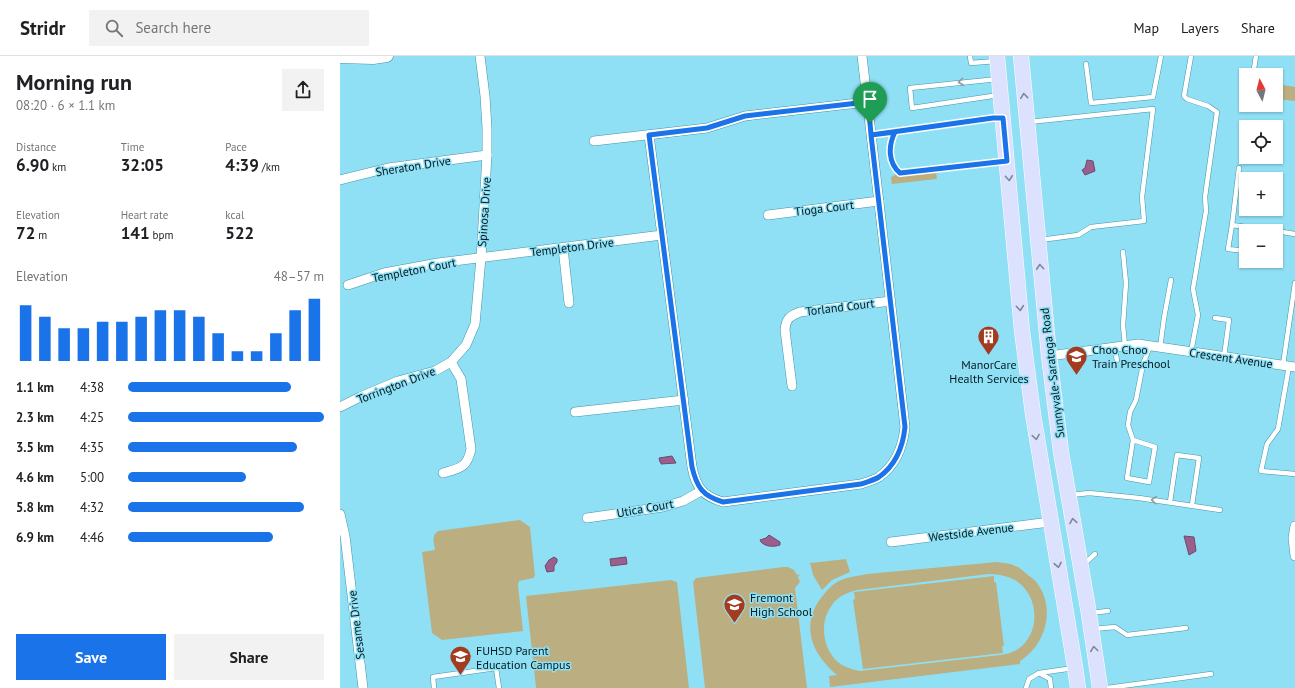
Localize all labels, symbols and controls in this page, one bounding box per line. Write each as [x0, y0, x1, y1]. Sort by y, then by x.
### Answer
search box [89, 10, 369, 46]
text: Stridr [20, 16, 65, 40]
icon: search [103, 17, 125, 39]
text: Search here [135, 18, 211, 37]
text: Map [1133, 19, 1159, 37]
text: Layers [1181, 19, 1219, 37]
text: Share [1241, 19, 1275, 37]
text: Morning run [16, 68, 132, 96]
north arrow [1239, 68, 1283, 112]
map controls [1239, 68, 1283, 268]
button: share [282, 69, 324, 111]
one-way arrow [958, 77, 964, 86]
pin [853, 82, 887, 123]
icon: arrive [859, 88, 881, 110]
one-way arrow [1020, 93, 1029, 99]
text: 08:20 · 6 × 1.1 km [16, 97, 115, 114]
button: locate [1239, 120, 1283, 164]
text: Distance [16, 140, 56, 154]
text: Time [121, 140, 144, 154]
text: Pace [225, 140, 247, 154]
street label: Sheraton Drive [374, 153, 452, 179]
text: 6.90 [16, 154, 49, 176]
text: 32:05 [121, 154, 164, 176]
text: 4:39 [225, 154, 259, 176]
text: km [49, 160, 66, 174]
text: /km [259, 160, 280, 174]
button: + [1239, 172, 1283, 216]
one-way arrow [1004, 175, 1013, 181]
street label: Spinosa Drive [474, 176, 494, 248]
street label: Tioga Court [793, 197, 855, 219]
text: Elevation [16, 208, 60, 222]
text: Heart rate [121, 208, 168, 222]
text: kcal [225, 208, 244, 222]
text: 72 [16, 222, 35, 244]
text: 141 [121, 222, 150, 244]
text: 522 [225, 222, 254, 244]
button: − [1239, 224, 1283, 268]
text: m [35, 228, 47, 242]
text: bpm [150, 228, 173, 242]
street label: Templeton Drive [529, 234, 615, 260]
street label: Templeton Court [371, 255, 457, 285]
one-way arrow [1036, 264, 1045, 270]
text: Elevation [16, 268, 68, 285]
text: 48–57 m [274, 268, 324, 285]
street label: Torland Court [805, 295, 875, 319]
one-way arrow [1016, 305, 1025, 311]
street label: Sunnyvale-Saratoga Road [1037, 307, 1067, 439]
building icon: ManorCare Health Services [976, 324, 1002, 357]
place label: Choo Choo Train Preschool [1092, 342, 1171, 371]
school or university icon: Choo Choo Train Preschool [1064, 343, 1090, 376]
street label: Crescent Avenue [1188, 345, 1274, 371]
place label: ManorCare Health Services [949, 357, 1029, 386]
street label: Torrington Drive [355, 363, 437, 407]
text: 1.1 km [16, 379, 54, 396]
text: 4:38 [80, 379, 104, 396]
text: 2.3 km [16, 409, 54, 426]
text: 4:25 [80, 409, 104, 426]
one-way arrow [1031, 434, 1040, 440]
text: 3.5 km [16, 439, 54, 456]
text: 4:35 [80, 439, 104, 456]
text: 4.6 km [16, 469, 54, 486]
text: 5:00 [80, 469, 104, 486]
street label: Utica Court [615, 496, 675, 520]
one-way arrow [1151, 496, 1157, 505]
text: 5.8 km [16, 499, 54, 516]
text: 4:32 [80, 499, 104, 516]
one-way arrow [1069, 518, 1078, 524]
street label: Westside Avenue [928, 519, 1014, 545]
text: 6.9 km [16, 529, 54, 546]
text: 4:46 [80, 529, 104, 546]
one-way arrow [1053, 562, 1062, 568]
street label: Sesame Drive [344, 590, 368, 660]
place label: Fremont High School [750, 590, 813, 619]
school or university icon: Fremont High School [721, 591, 747, 624]
button: Save [16, 634, 166, 680]
button: Share [174, 634, 324, 680]
place label: FUHSD Parent Education Campus [476, 643, 571, 672]
school or university icon: FUHSD Parent Education Campus [448, 644, 474, 677]
one-way arrow [1090, 646, 1099, 652]

